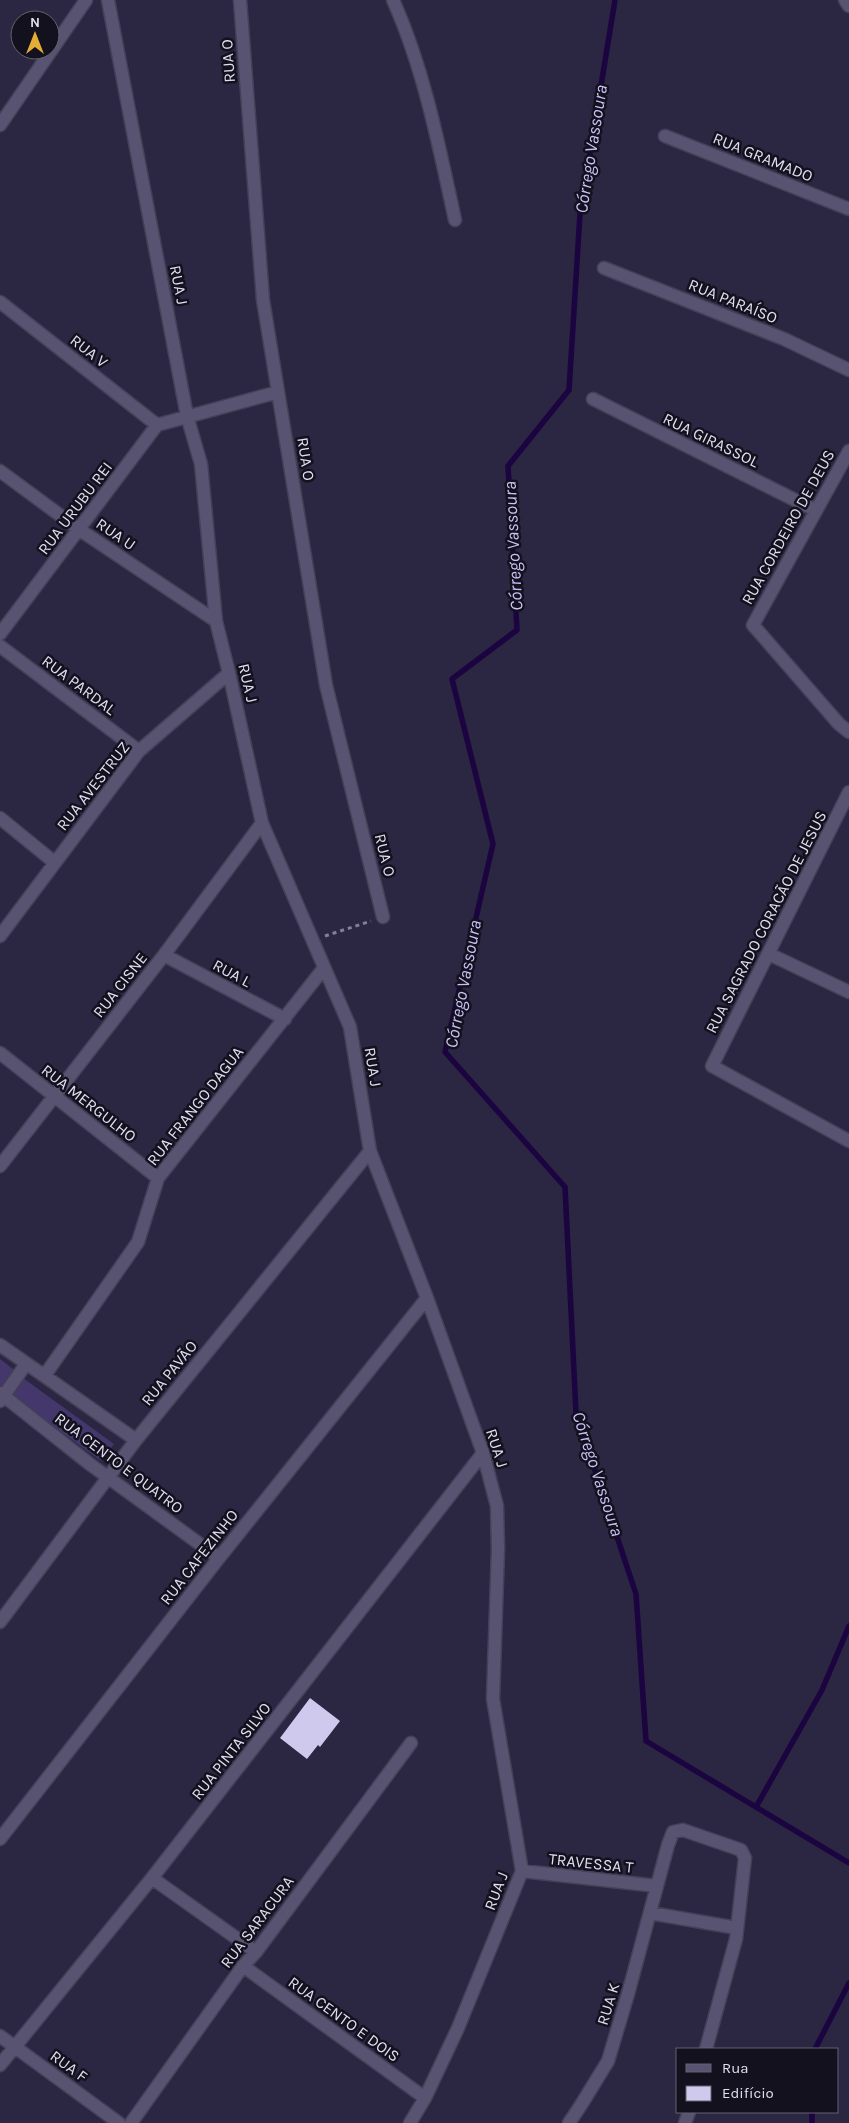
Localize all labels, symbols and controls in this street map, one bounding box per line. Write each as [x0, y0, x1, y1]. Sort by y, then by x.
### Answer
north arrow [10, 10, 60, 60]
text: N [30, 14, 40, 31]
street label: RUA O [217, 39, 239, 83]
water label: Córrego Vassoura [570, 83, 612, 215]
street label: RUA GRAMADO [710, 128, 816, 186]
street label: RUA J [166, 264, 192, 306]
street label: RUA PARAÍSO [686, 275, 780, 327]
street label: RUA V [67, 331, 111, 371]
street label: RUA GIRASSOL [660, 409, 762, 472]
street label: RUA O [293, 436, 319, 482]
street label: RUA CORDEIRO DE DEUS [737, 446, 839, 608]
street label: RUA URUBU REI [34, 458, 116, 558]
water label: Córrego Vassoura [499, 481, 527, 611]
street label: RUA U [93, 514, 139, 554]
street label: RUA PARDAL [38, 651, 120, 719]
street label: RUA J [234, 662, 262, 704]
street label: RUA AVESTRUZ [52, 738, 134, 834]
street label: RUA SAGRADO CORACÃO DE JESUS [701, 808, 831, 1036]
street label: RUA O [371, 832, 399, 878]
water label: Córrego Vassoura [440, 918, 486, 1050]
street label: RUA CISNE [89, 949, 151, 1021]
street label: RUA L [210, 955, 255, 991]
street label: RUA FRANGO DAGUA [143, 1043, 247, 1169]
street label: RUA J [361, 1046, 385, 1088]
street label: RUA MERGULHO [38, 1060, 140, 1146]
street label: RUA PAVÃO [137, 1337, 201, 1409]
street label: RUA CENTO E QUATRO [51, 1409, 187, 1517]
water label: Córrego Vassoura [567, 1409, 629, 1539]
street label: RUA J [482, 1426, 512, 1470]
street label: RUA CAFEZINHO [156, 1506, 242, 1608]
street label: RUA PINTA SILVO [187, 1699, 275, 1803]
street label: TRAVESSA T [548, 1849, 634, 1877]
street label: RUA J [480, 1869, 512, 1913]
street label: RUA SARACURA [216, 1872, 298, 1972]
street label: RUA CENTO E DOIS [285, 1972, 403, 2066]
street label: RUA K [593, 1980, 623, 2027]
street label: RUA F [47, 2046, 91, 2086]
legend [676, 2048, 839, 2113]
text: Rua [722, 2059, 749, 2077]
text: Edifício [722, 2084, 774, 2102]

